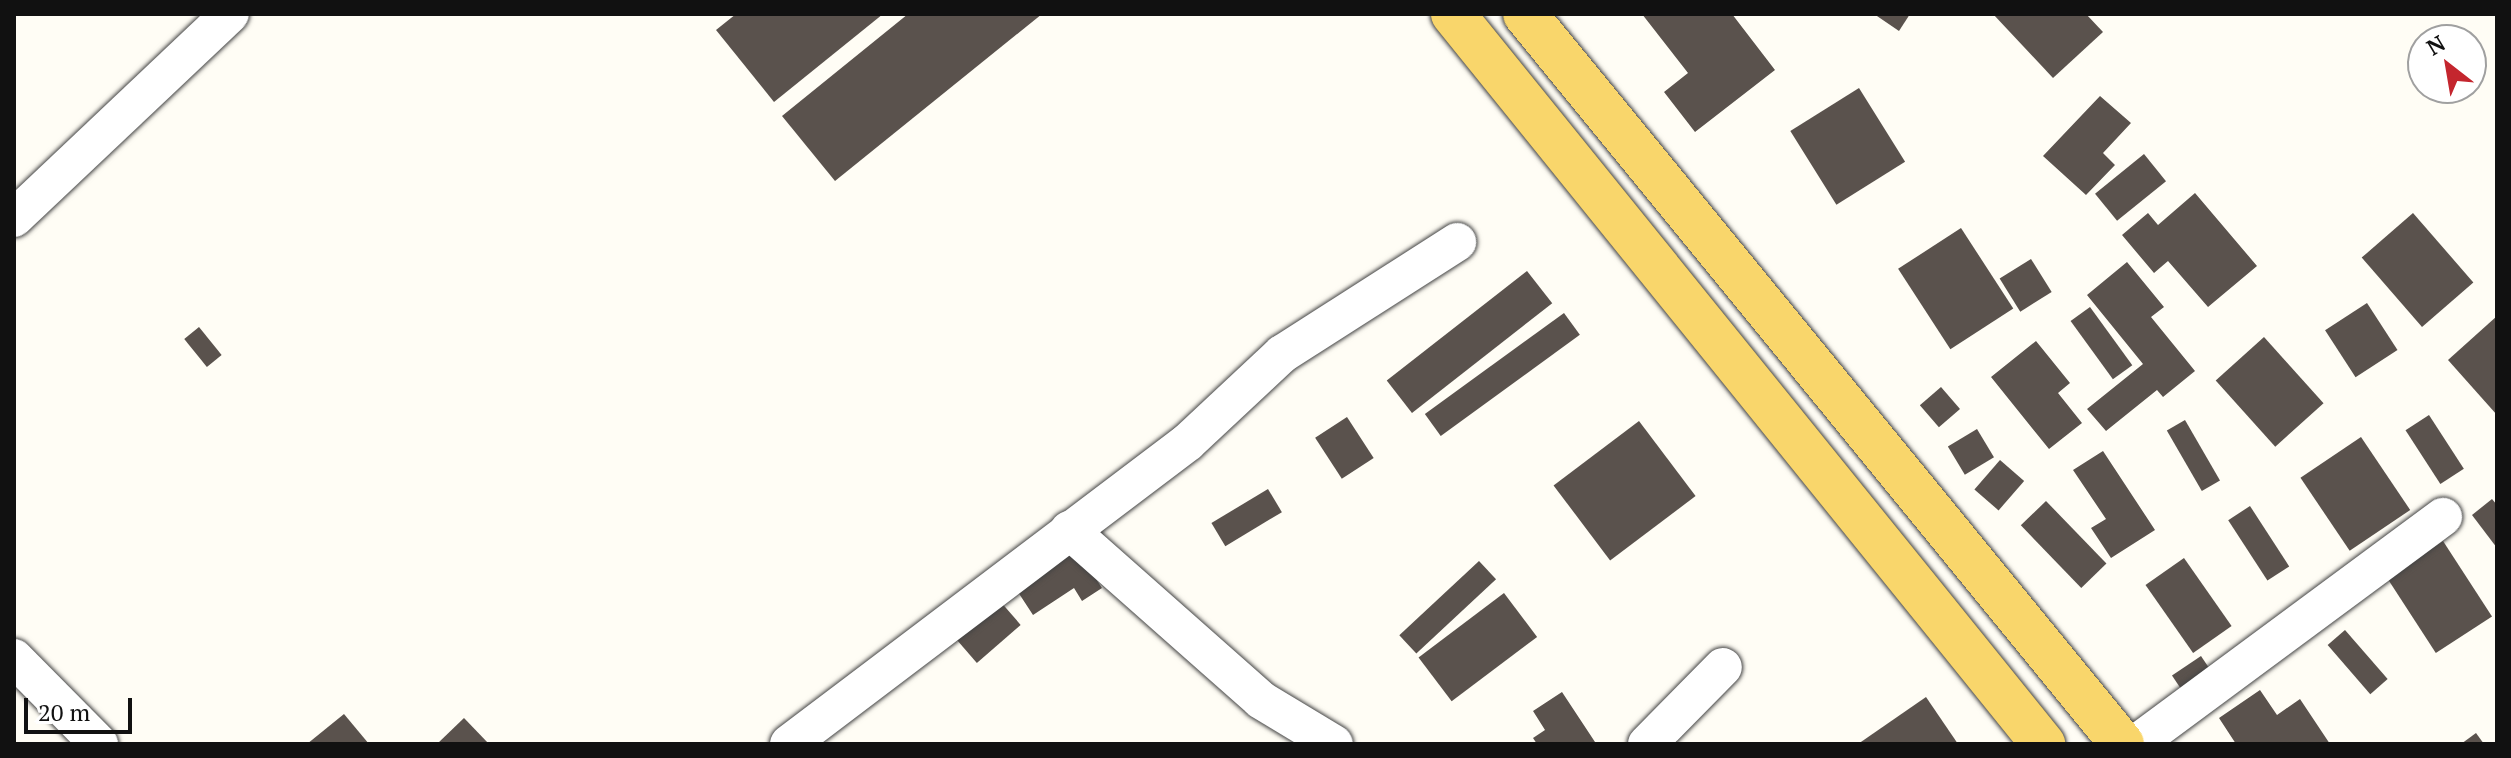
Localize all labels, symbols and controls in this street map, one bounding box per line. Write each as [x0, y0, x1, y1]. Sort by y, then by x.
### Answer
north arrow [2407, 24, 2487, 104]
text: N [2421, 28, 2450, 61]
scale bar [28, 682, 136, 732]
text: 20 m [38, 696, 90, 728]

